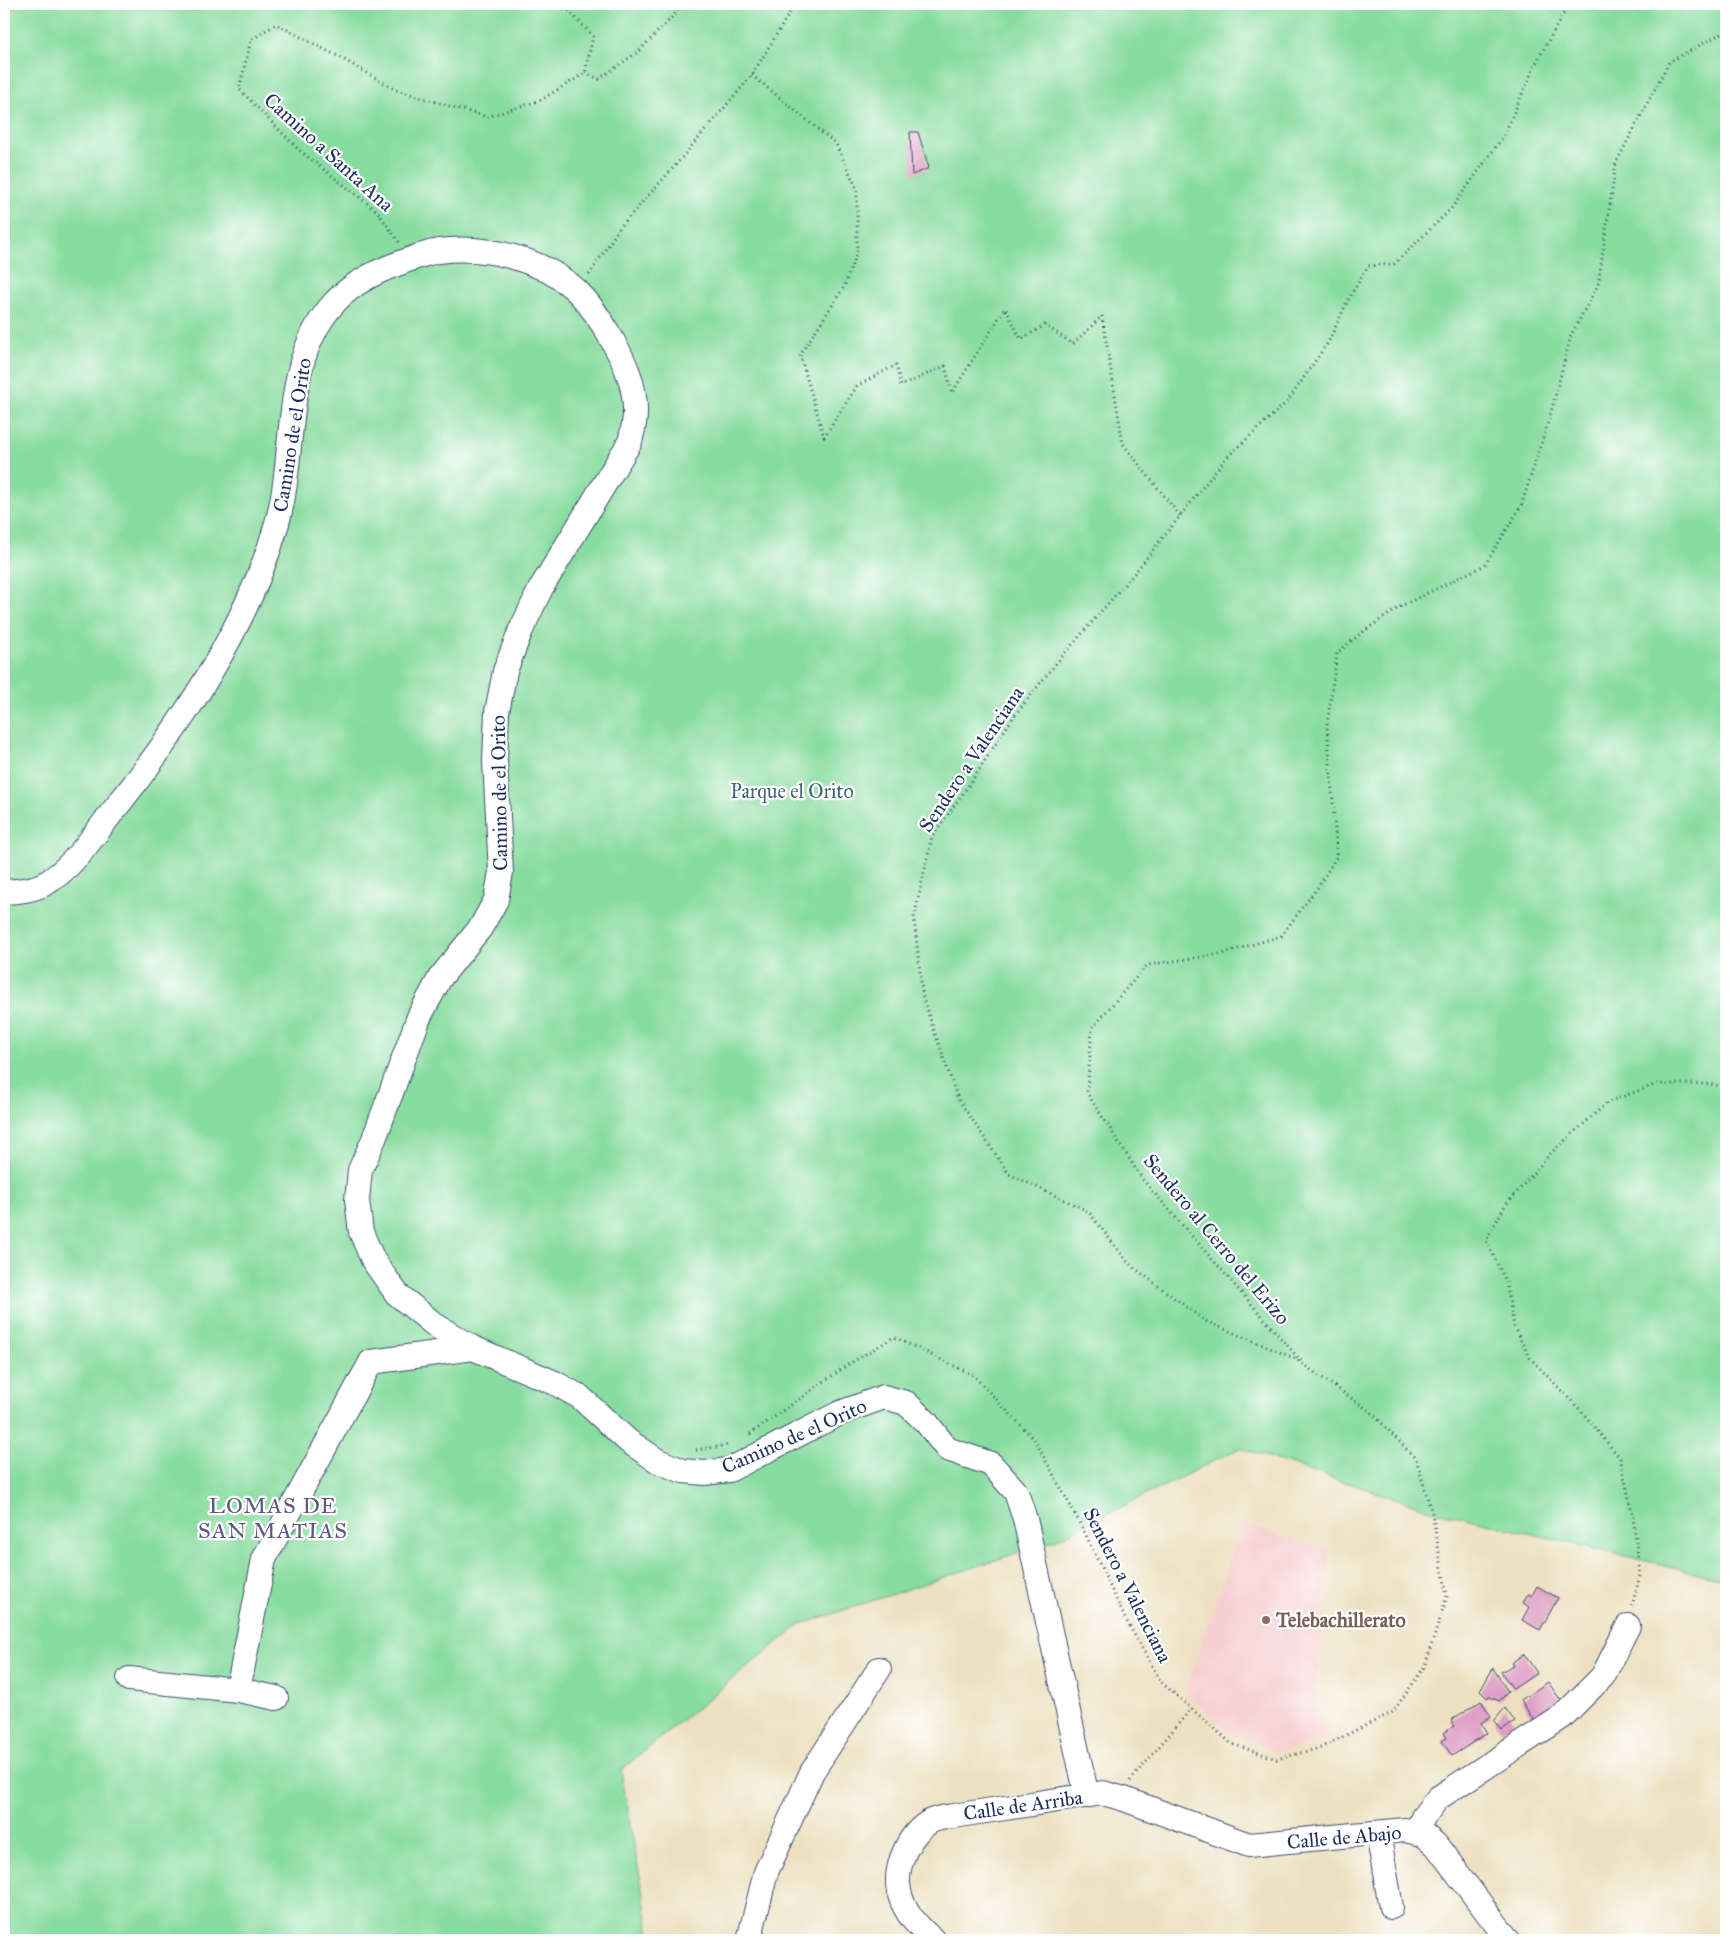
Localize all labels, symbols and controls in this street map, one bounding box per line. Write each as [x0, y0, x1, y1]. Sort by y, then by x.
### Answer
street label: Camino a Santa Ana [259, 88, 399, 217]
street label: Camino de el Orito [268, 356, 316, 514]
street label: Sendero a Valenciana [913, 681, 1029, 836]
street label: Camino de el Orito [486, 715, 512, 871]
park label: Parque el Orito [730, 779, 854, 804]
street label: Sendero al Cerro del Erizo [1139, 1149, 1295, 1329]
street label: Camino de el Orito [718, 1393, 870, 1479]
district label: LOMAS DE SAN MATIAS [198, 1492, 348, 1544]
street label: Sendero a Valenciana [1079, 1504, 1178, 1667]
place label: Telebachillerato [1275, 1608, 1406, 1632]
marker: Telebachillerato [1260, 1614, 1272, 1626]
street label: Calle de Arriba [962, 1785, 1085, 1825]
street label: Calle de Abajo [1286, 1820, 1402, 1854]

